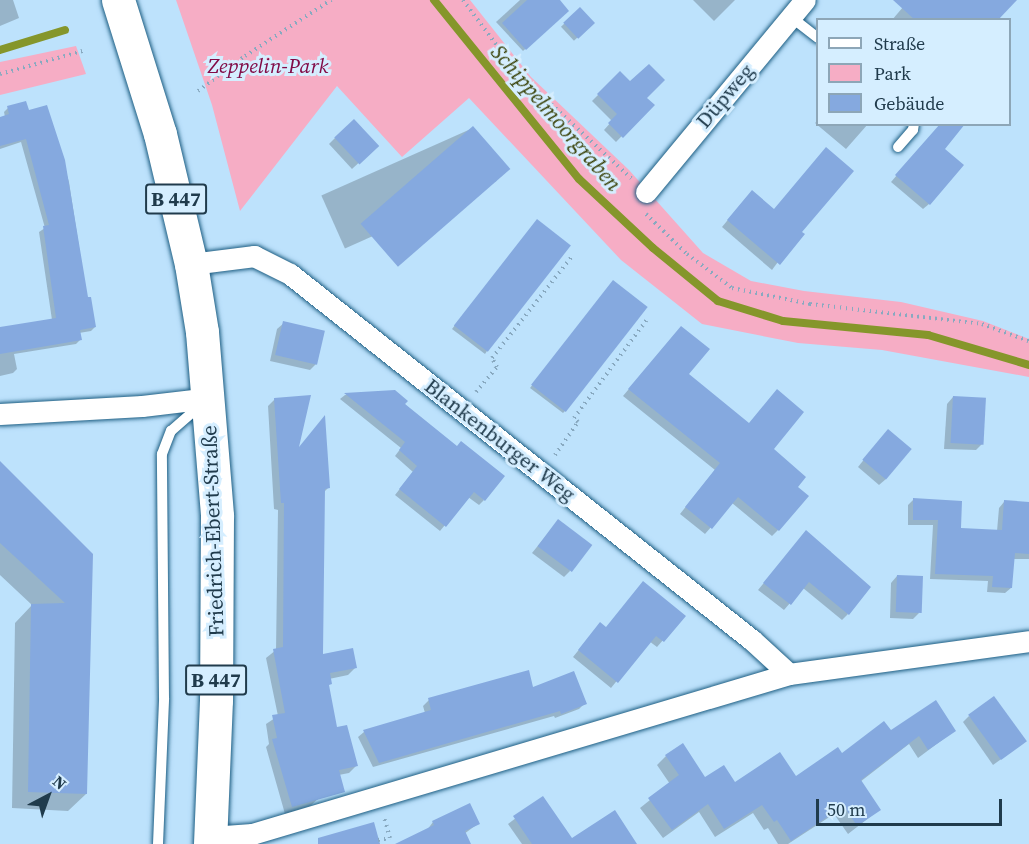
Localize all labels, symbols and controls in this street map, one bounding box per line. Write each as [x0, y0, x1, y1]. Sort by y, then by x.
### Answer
legend [816, 18, 1011, 126]
text: Straße [874, 31, 925, 56]
water label: Schippelmoorgraben [485, 39, 627, 197]
park label: Zeppelin-Park [208, 53, 328, 79]
street label: Düpweg [691, 59, 759, 133]
text: Park [874, 61, 911, 86]
text: Gebäude [874, 91, 945, 116]
road number: B 447 [144, 182, 207, 216]
street label: Blankenburger Weg [419, 373, 581, 507]
street label: Friedrich-Ebert-Straße [197, 425, 229, 637]
road number: B 447 [184, 663, 248, 697]
north arrow [18, 766, 78, 826]
text: N [48, 770, 71, 795]
scale bar [819, 787, 1005, 825]
text: 50 m [827, 797, 865, 822]

